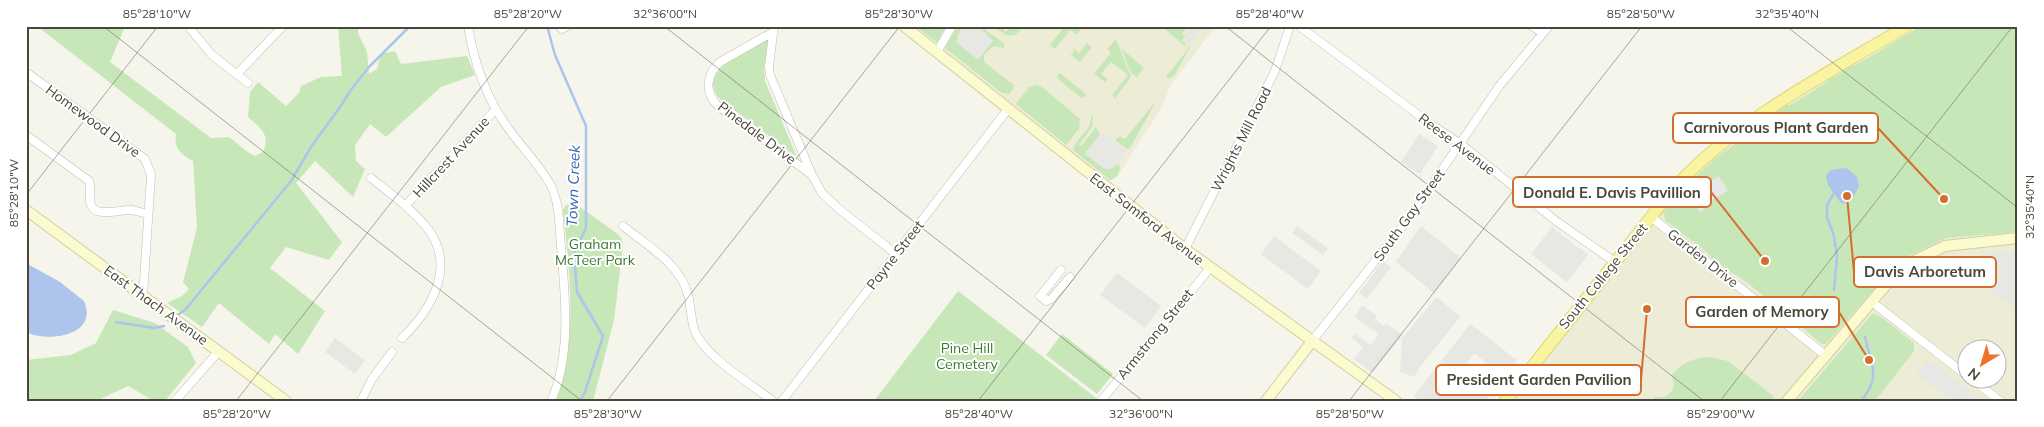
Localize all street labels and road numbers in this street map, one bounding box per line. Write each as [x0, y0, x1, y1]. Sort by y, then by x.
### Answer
street label: Homewood Drive [42, 81, 144, 161]
street label: Wrights Mill Road [1207, 84, 1275, 194]
street label: Pinedale Drive [714, 98, 800, 168]
street label: Reese Avenue [1415, 109, 1499, 179]
street label: Hillcrest Avenue [409, 113, 493, 201]
street label: South Gay Street [1369, 165, 1449, 265]
street label: East Samford Avenue [1086, 169, 1208, 269]
street label: Payne Street [862, 217, 928, 293]
street label: South College Street [1555, 219, 1651, 333]
street label: Garden Drive [1664, 225, 1742, 291]
street label: East Thach Avenue [100, 261, 212, 349]
street label: Armstrong Street [1113, 285, 1197, 383]

